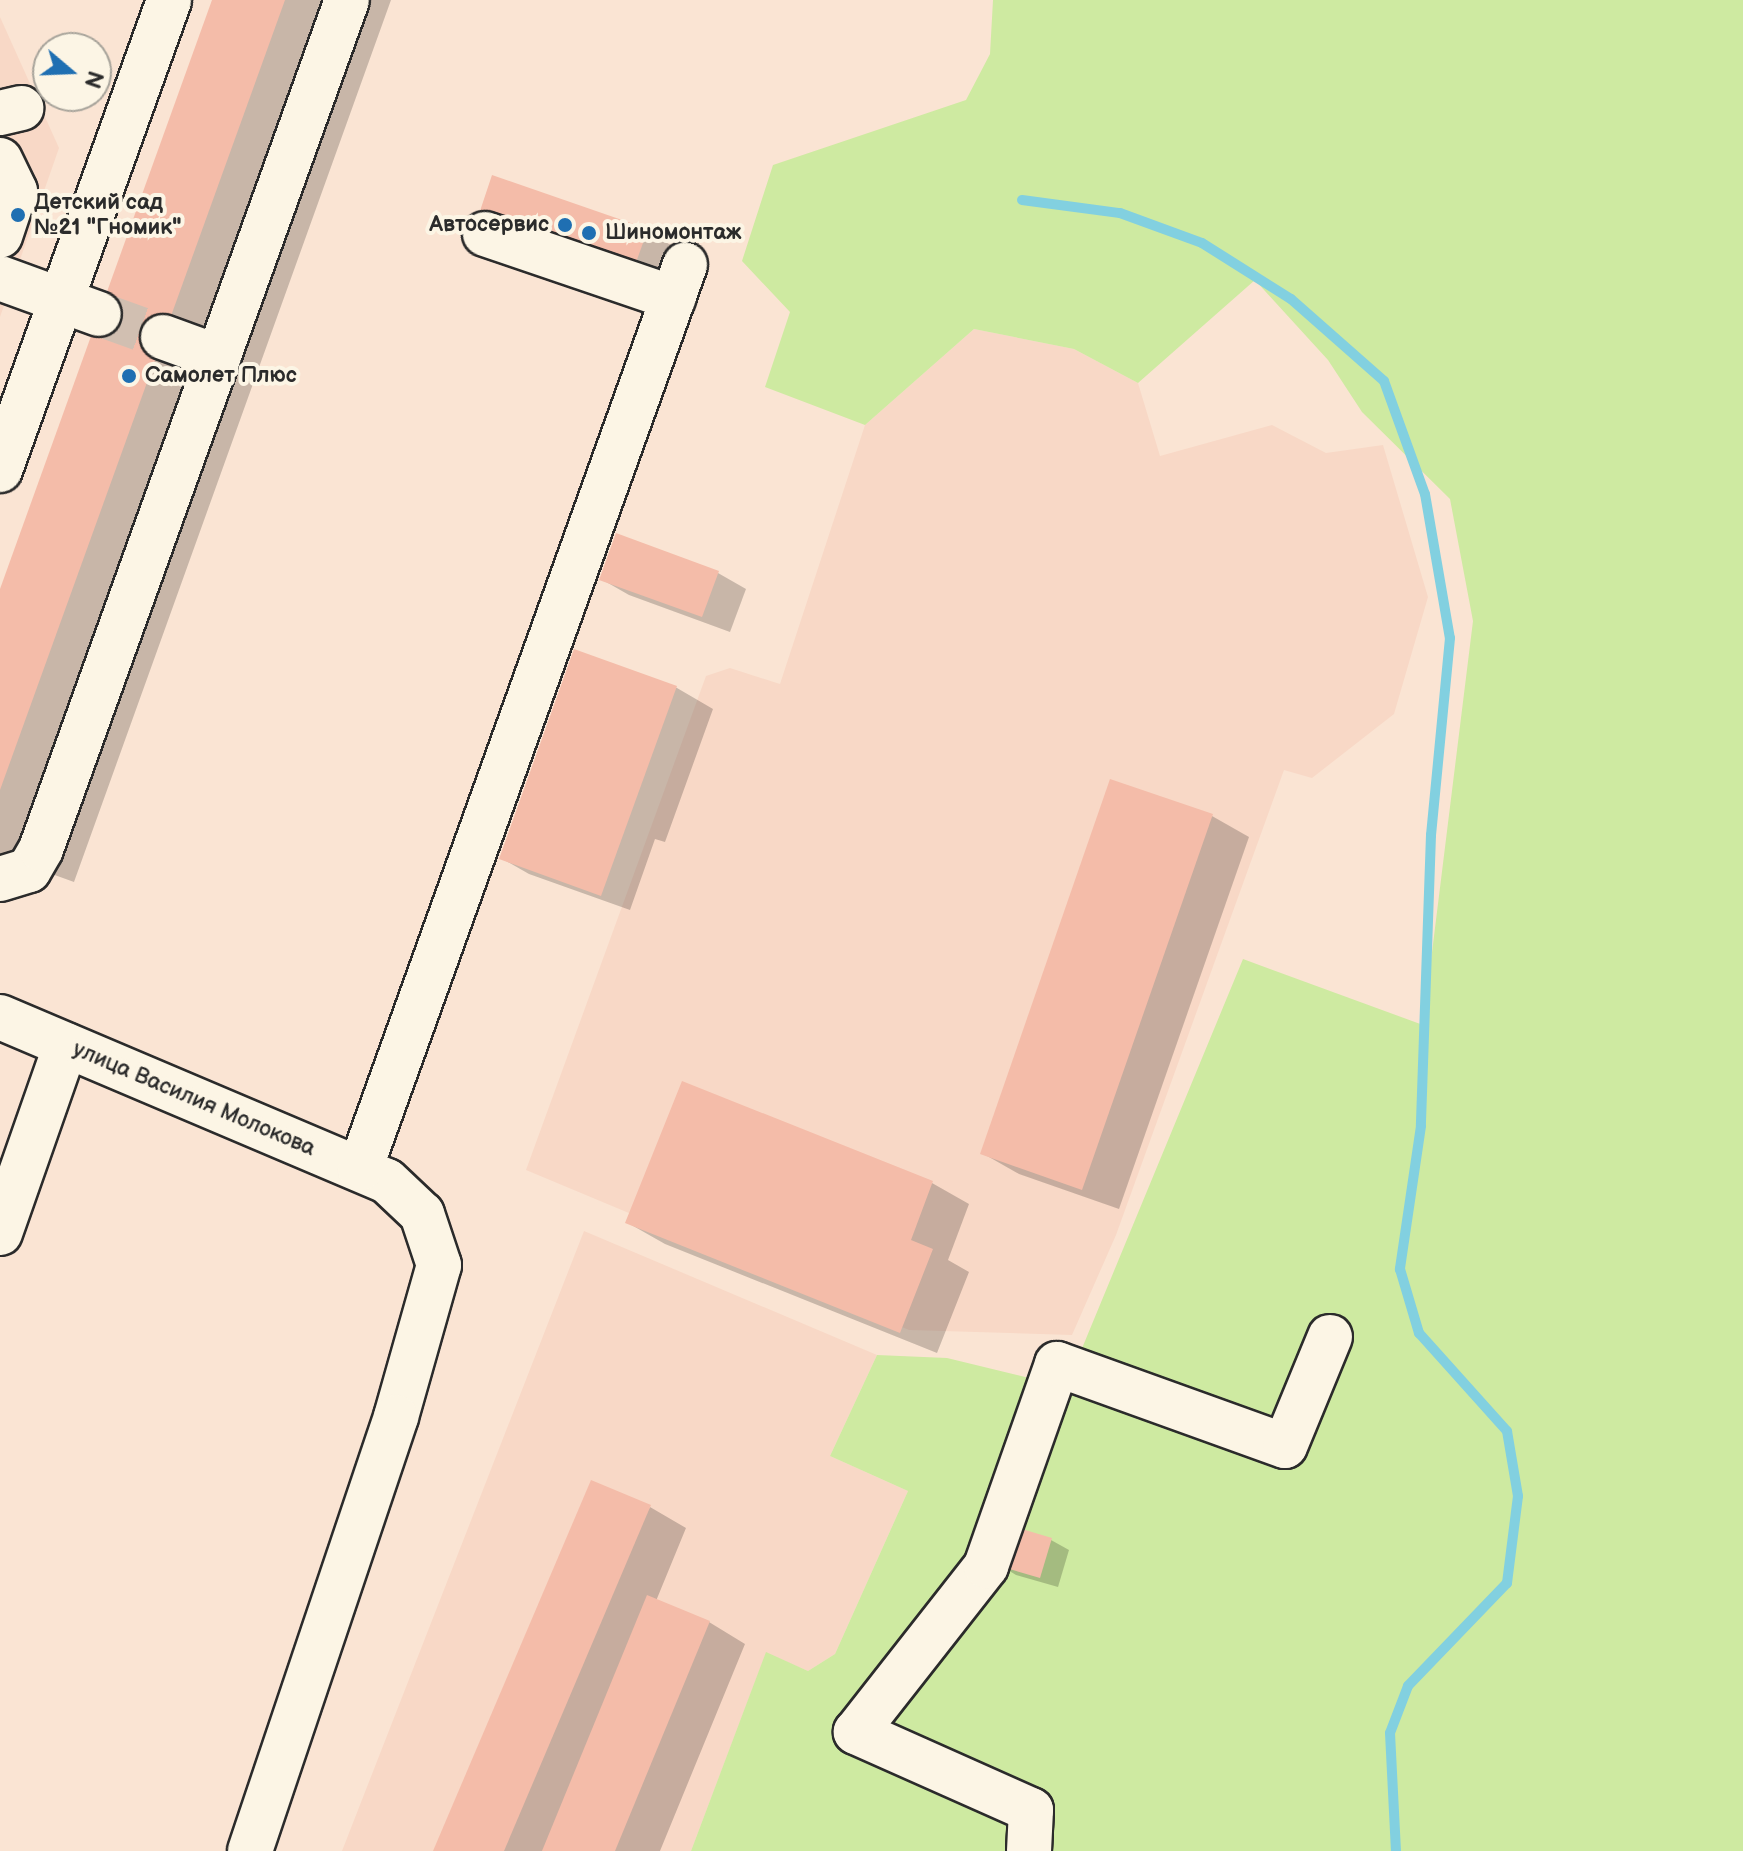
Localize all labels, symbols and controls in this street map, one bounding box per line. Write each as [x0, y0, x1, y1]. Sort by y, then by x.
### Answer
north arrow [32, 32, 112, 112]
text: N [78, 67, 109, 92]
place label: Детский сад №21 "Гномик" [34, 189, 182, 240]
marker: Детский сад №21 "Гномик" [9, 206, 27, 224]
place label: Автосервис [429, 212, 549, 238]
marker: Автосервис [556, 216, 574, 234]
place label: Шиномонтаж [605, 220, 741, 246]
marker: Шиномонтаж [580, 224, 598, 242]
place label: Самолет Плюс [145, 363, 297, 389]
marker: Самолет Плюс [120, 367, 138, 385]
street label: улица Василия Молокова [69, 1036, 319, 1162]

